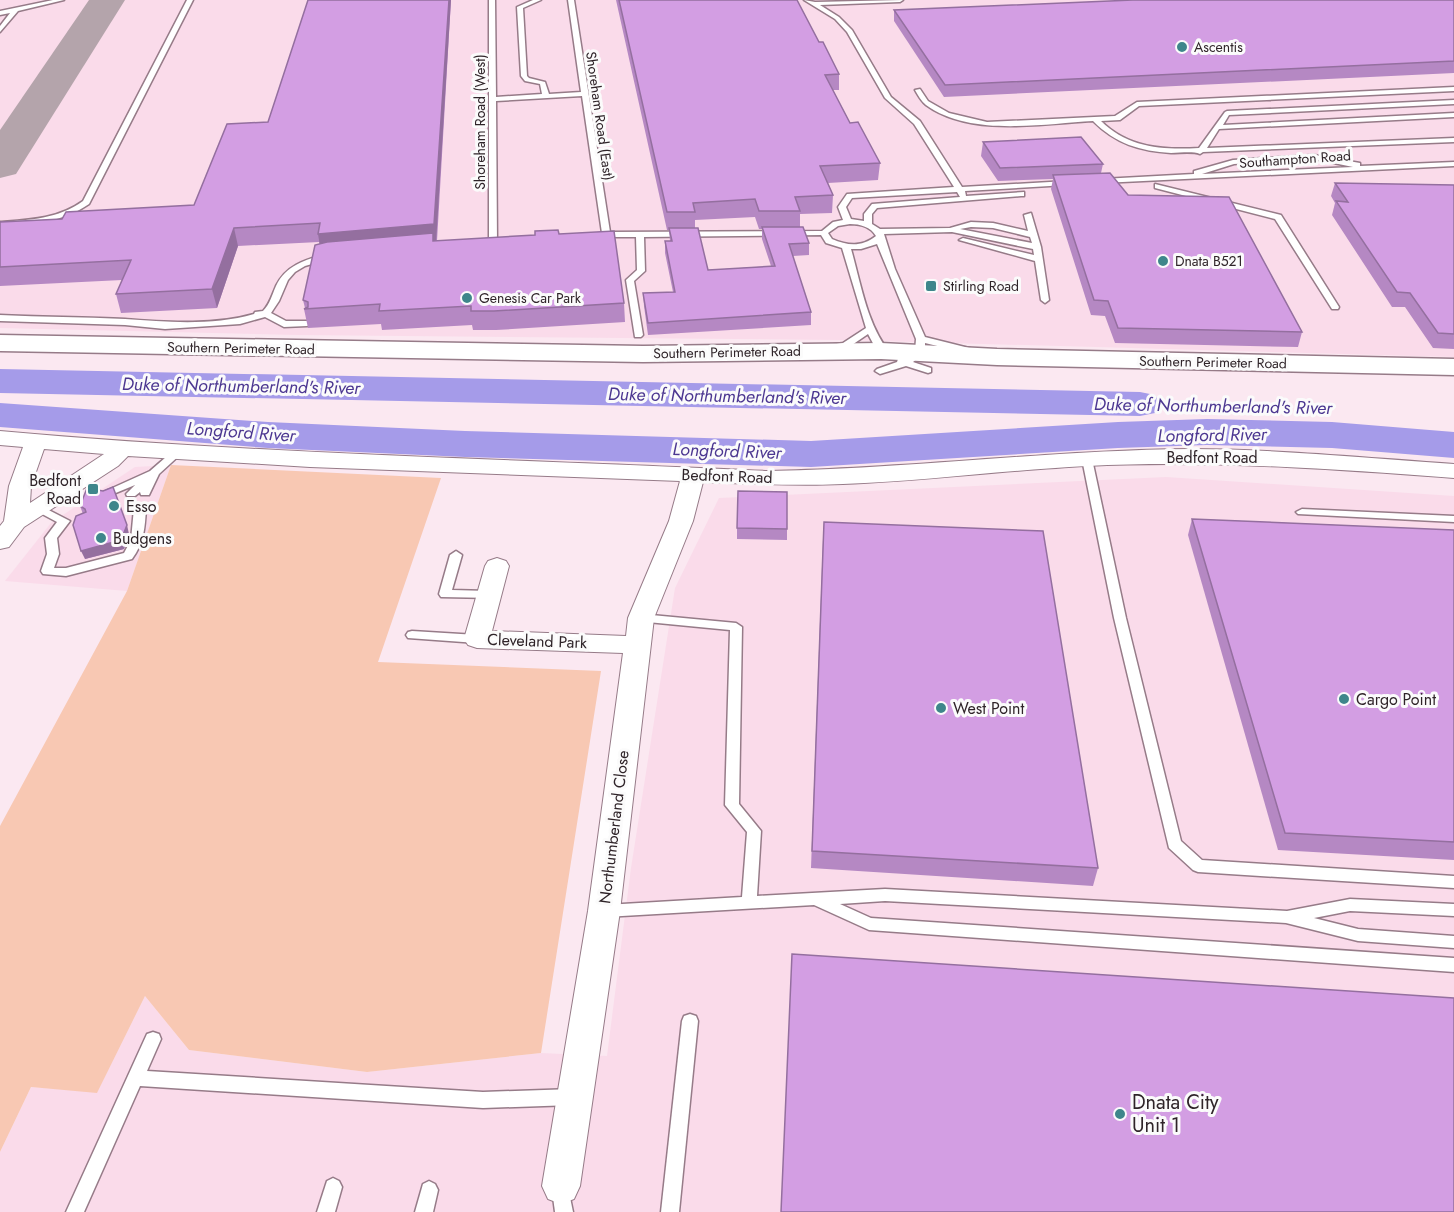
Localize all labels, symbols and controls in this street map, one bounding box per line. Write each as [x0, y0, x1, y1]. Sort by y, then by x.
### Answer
place label: Ascentis [1194, 37, 1243, 57]
marker: Ascentis [1175, 40, 1189, 54]
street label: Shoreham Road (East) [581, 50, 619, 182]
street label: Shoreham Road (West) [470, 54, 490, 190]
street label: Southampton Road [1239, 145, 1351, 173]
place label: Dnata B521 [1175, 251, 1243, 271]
marker: Dnata B521 [1156, 254, 1170, 268]
place label: Stirling Road [943, 276, 1019, 296]
marker: Stirling Road [924, 279, 938, 293]
place label: Genesis Car Park [479, 288, 582, 308]
marker: Genesis Car Park [460, 291, 474, 305]
street label: Southern Perimeter Road [167, 337, 315, 359]
street label: Southern Perimeter Road [653, 341, 801, 363]
street label: Southern Perimeter Road [1139, 351, 1287, 373]
water label: Duke of Northumberland's River [122, 371, 361, 401]
water label: Duke of Northumberland's River [608, 381, 847, 411]
water label: Duke of Northumberland's River [1094, 391, 1333, 421]
water label: Longford River [186, 415, 297, 449]
water label: Longford River [1157, 421, 1268, 449]
water label: Longford River [672, 436, 783, 466]
street label: Bedfont Road [1166, 446, 1258, 469]
street label: Bedfont Road [681, 463, 773, 489]
place label: Bedfont Road [29, 469, 81, 510]
marker: Bedfont Road [86, 482, 100, 496]
place label: Esso [126, 495, 157, 518]
marker: Esso [107, 499, 121, 513]
place label: Budgens [113, 527, 172, 550]
marker: Budgens [94, 531, 108, 545]
street label: Cleveland Park [487, 628, 588, 654]
place label: Cargo Point [1356, 688, 1436, 711]
marker: Cargo Point [1337, 692, 1351, 706]
place label: West Point [953, 697, 1024, 720]
marker: West Point [934, 701, 948, 715]
street label: Northumberland Close [593, 749, 635, 905]
place label: Dnata City Unit 1 [1132, 1088, 1219, 1140]
marker: Dnata City Unit 1 [1113, 1107, 1127, 1121]

